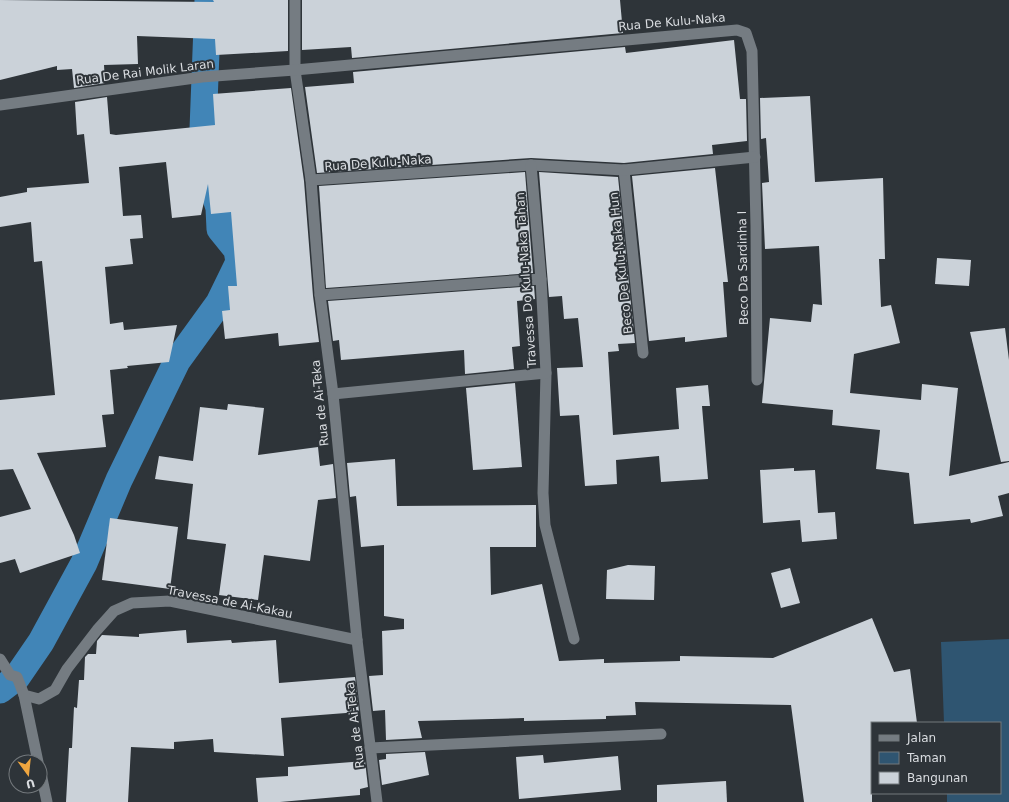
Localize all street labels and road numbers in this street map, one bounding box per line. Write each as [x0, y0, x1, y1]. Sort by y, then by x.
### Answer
street label: Rua De Kulu-Naka [618, 10, 726, 34]
street label: Rua De Rai Molik Laran [75, 57, 215, 87]
street label: Rua De Kulu-Naka [324, 152, 432, 174]
street label: Beco De Kulu-Naka Hun [607, 191, 635, 335]
street label: Travessa Do Kulu-Naka Tahan [513, 192, 539, 369]
street label: Beco Da Sardinha I [735, 211, 751, 325]
street label: Rua de Ai-Teka [308, 359, 332, 447]
street label: Travessa de Ai-Kakau [165, 583, 294, 621]
street label: Rua de Ai-Teka [343, 681, 367, 769]

